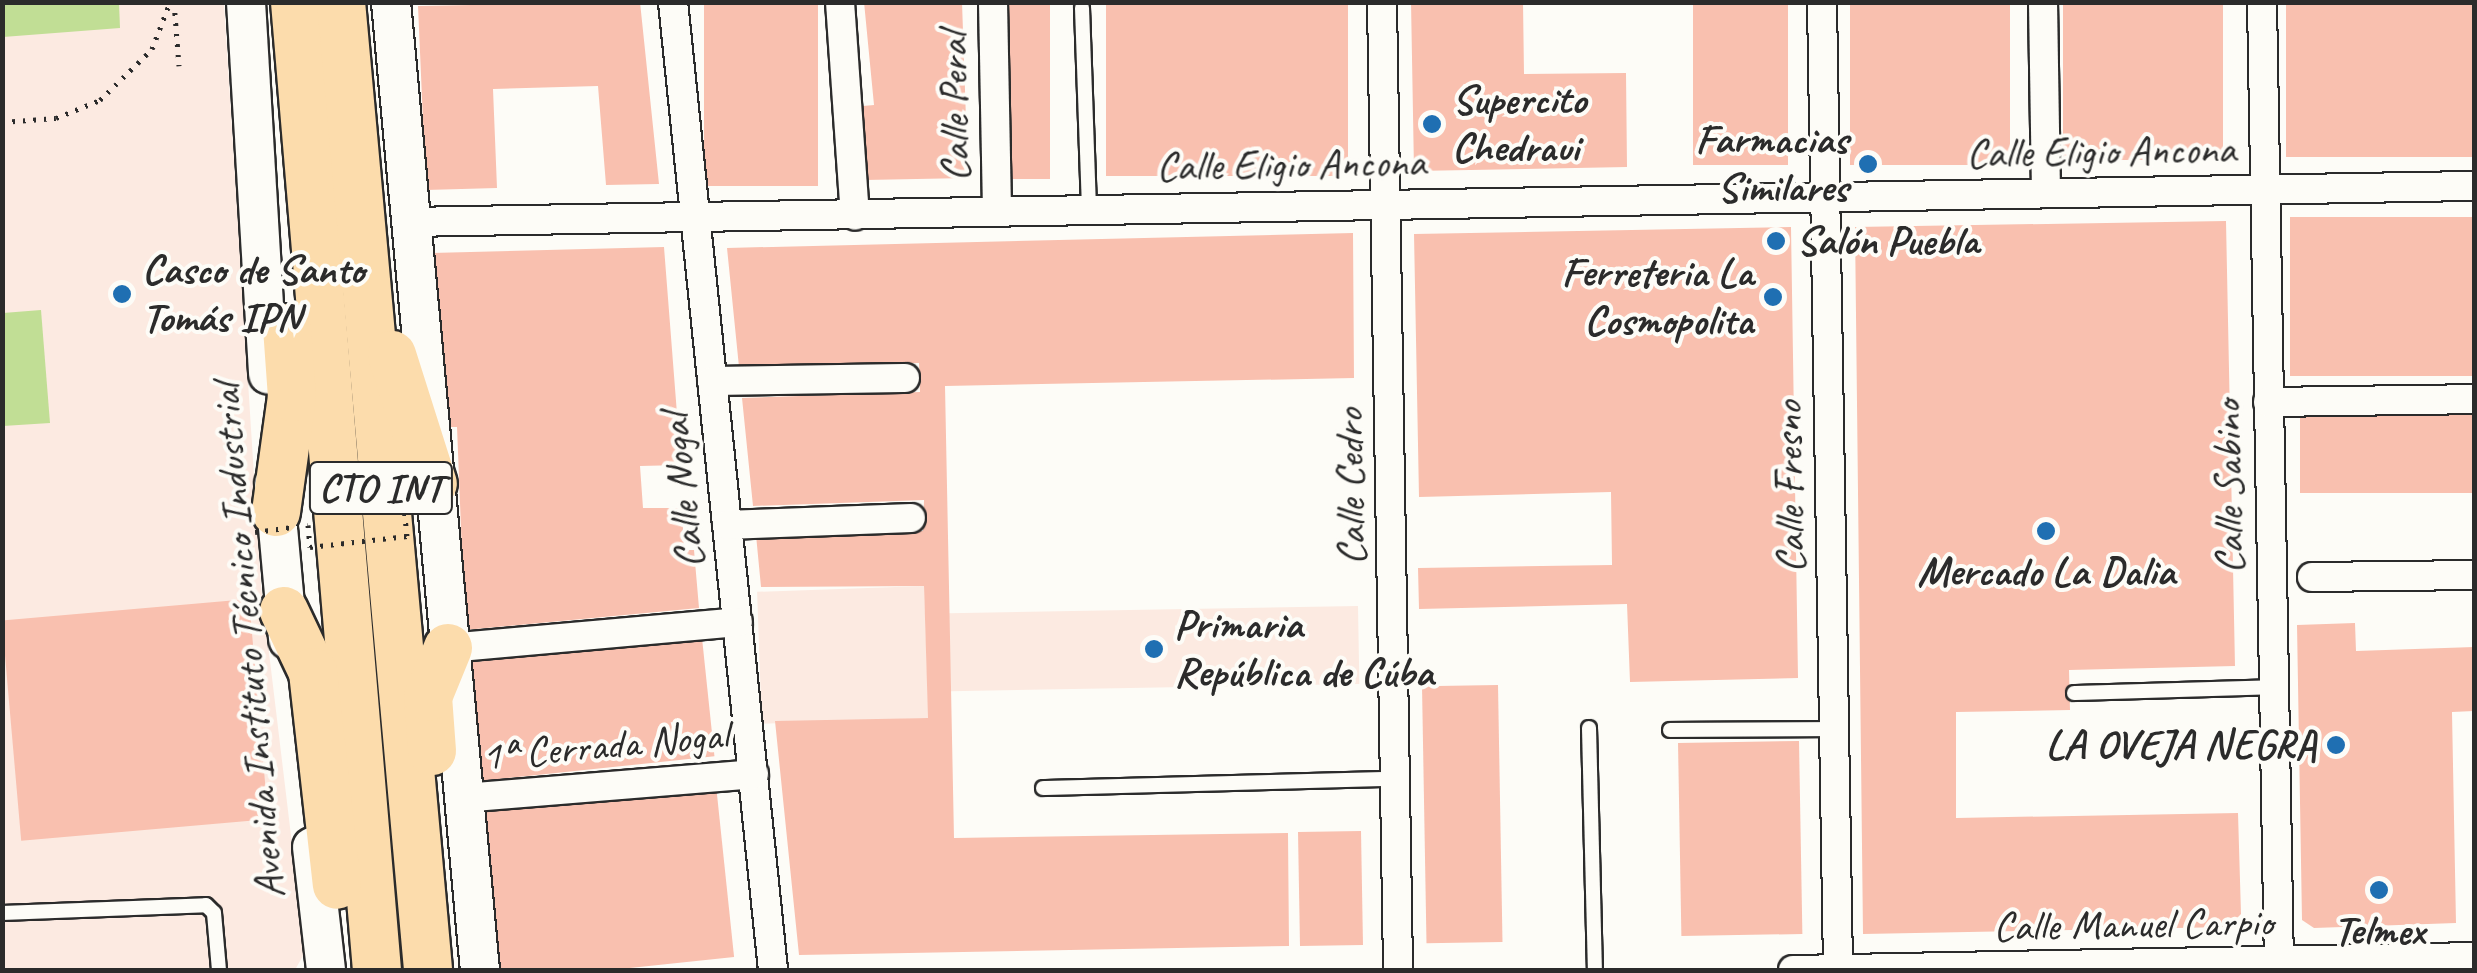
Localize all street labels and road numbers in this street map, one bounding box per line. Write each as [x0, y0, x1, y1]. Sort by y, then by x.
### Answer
street label: Calle Peral [929, 33, 981, 181]
street label: Calle Eligio Ancona [1968, 124, 2234, 180]
street label: Calle Eligio Ancona [1158, 137, 1424, 193]
street label: Avenida Instituto Técnico Industrial [200, 381, 296, 901]
street label: Calle Sabino [2202, 399, 2256, 575]
street label: Calle Fresno [1763, 401, 1817, 573]
street label: Calle Cedro [1324, 409, 1378, 565]
street label: Calle Nogal [650, 411, 716, 571]
road number: CTO INT [306, 453, 456, 523]
street label: 1ª Cerrada Nogal [480, 710, 730, 782]
street label: Calle Manuel Carpio [1992, 897, 2274, 953]

